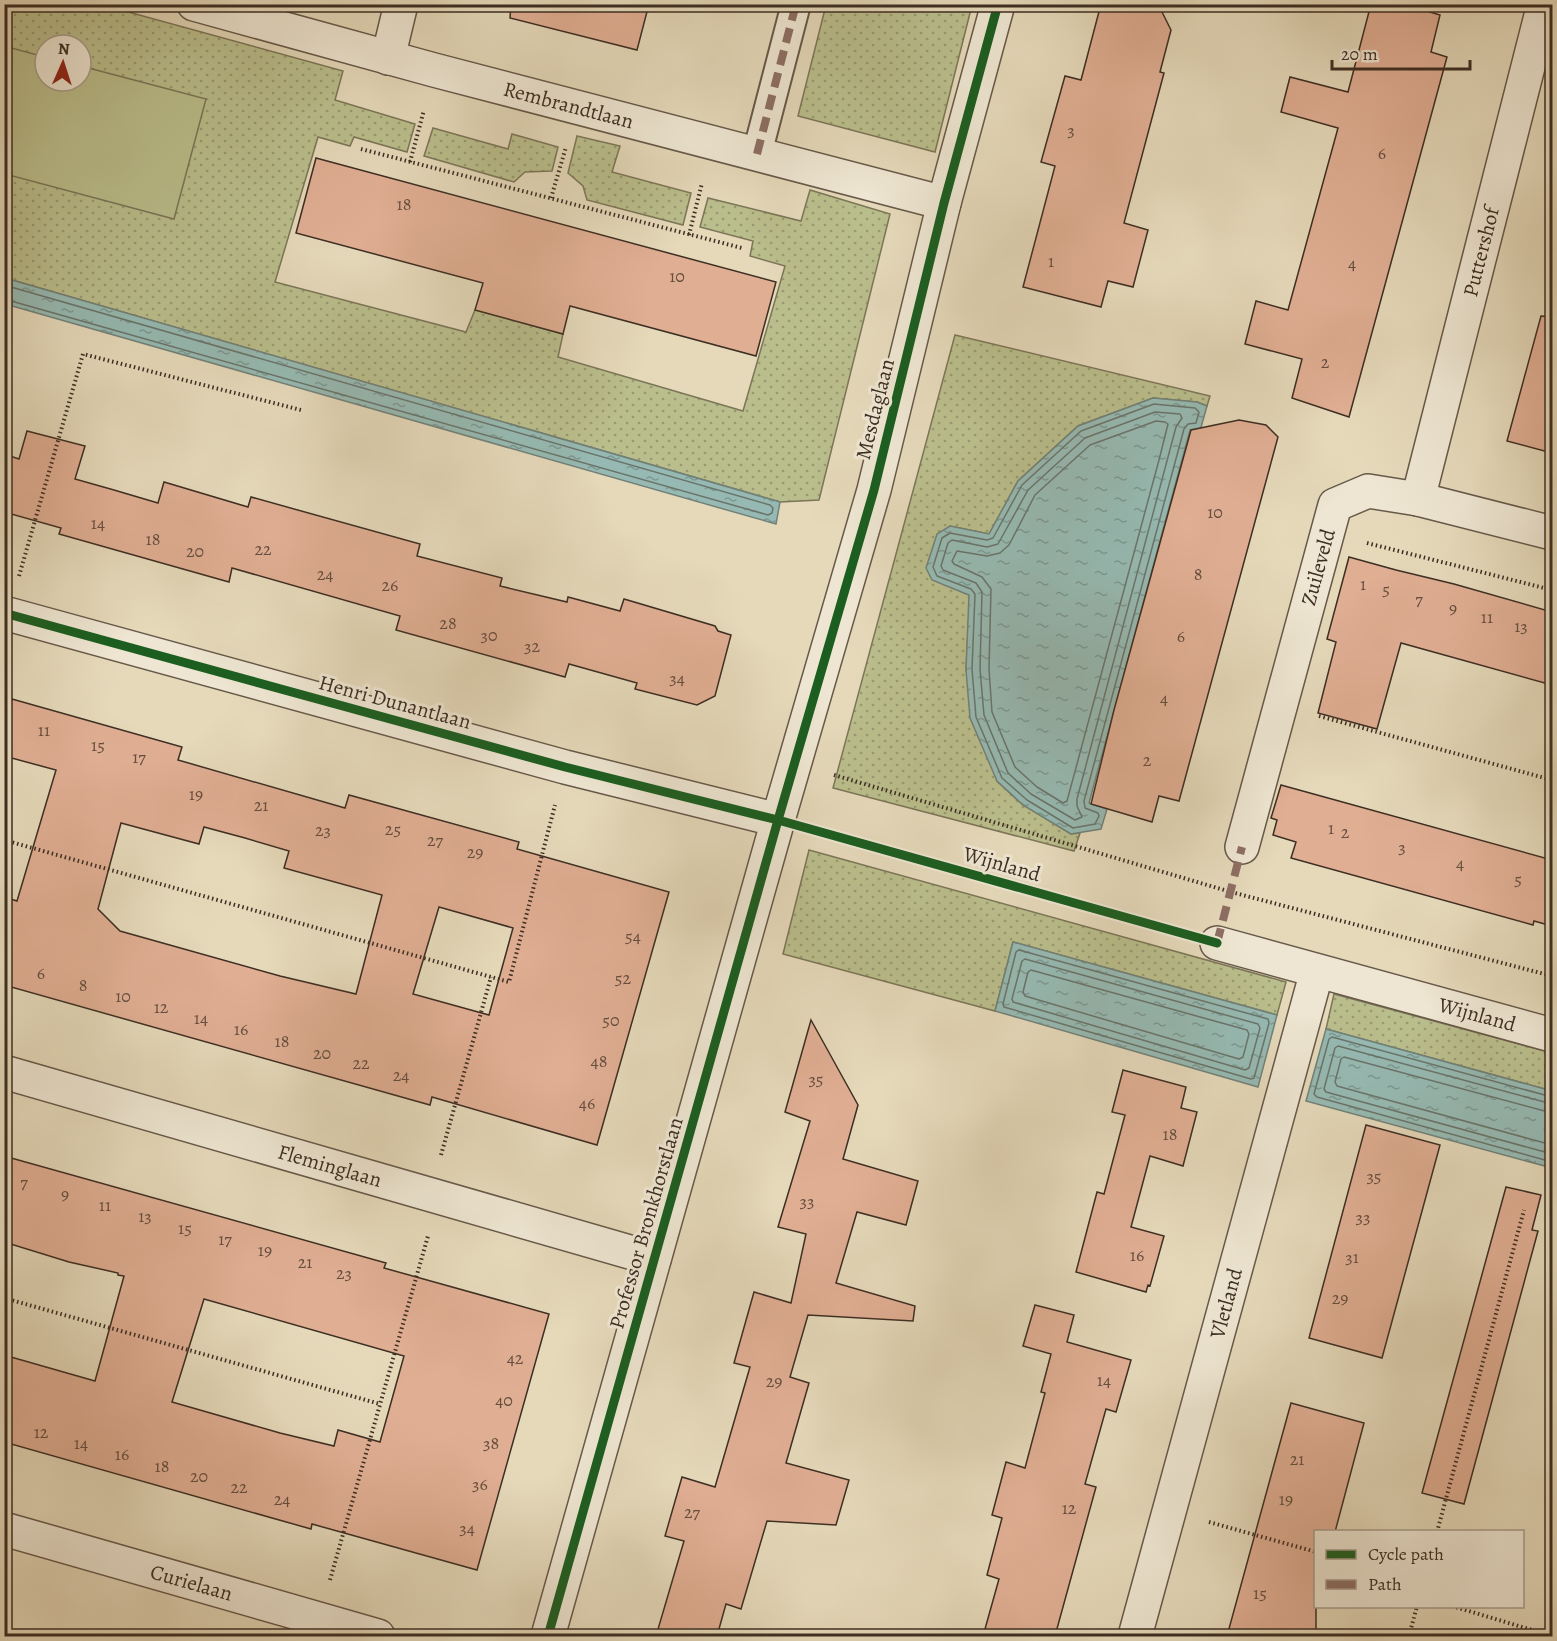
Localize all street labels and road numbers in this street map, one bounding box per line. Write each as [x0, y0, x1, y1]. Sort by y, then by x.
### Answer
street label: Rembrandtlaan [501, 75, 637, 135]
street label: Puttershof [1456, 201, 1506, 300]
street label: Mesdaglaan [849, 356, 901, 462]
street label: Zuileveld [1294, 525, 1342, 609]
street label: Henri Dunantlaan [316, 668, 474, 736]
street label: Wijnland [959, 839, 1045, 889]
street label: Wijnland [1435, 990, 1520, 1039]
street label: Professor Bronkhorstlaan [602, 1114, 690, 1332]
street label: Fleminglaan [274, 1137, 385, 1194]
street label: Vletland [1203, 1264, 1249, 1343]
street label: Curielaan [147, 1558, 236, 1608]

